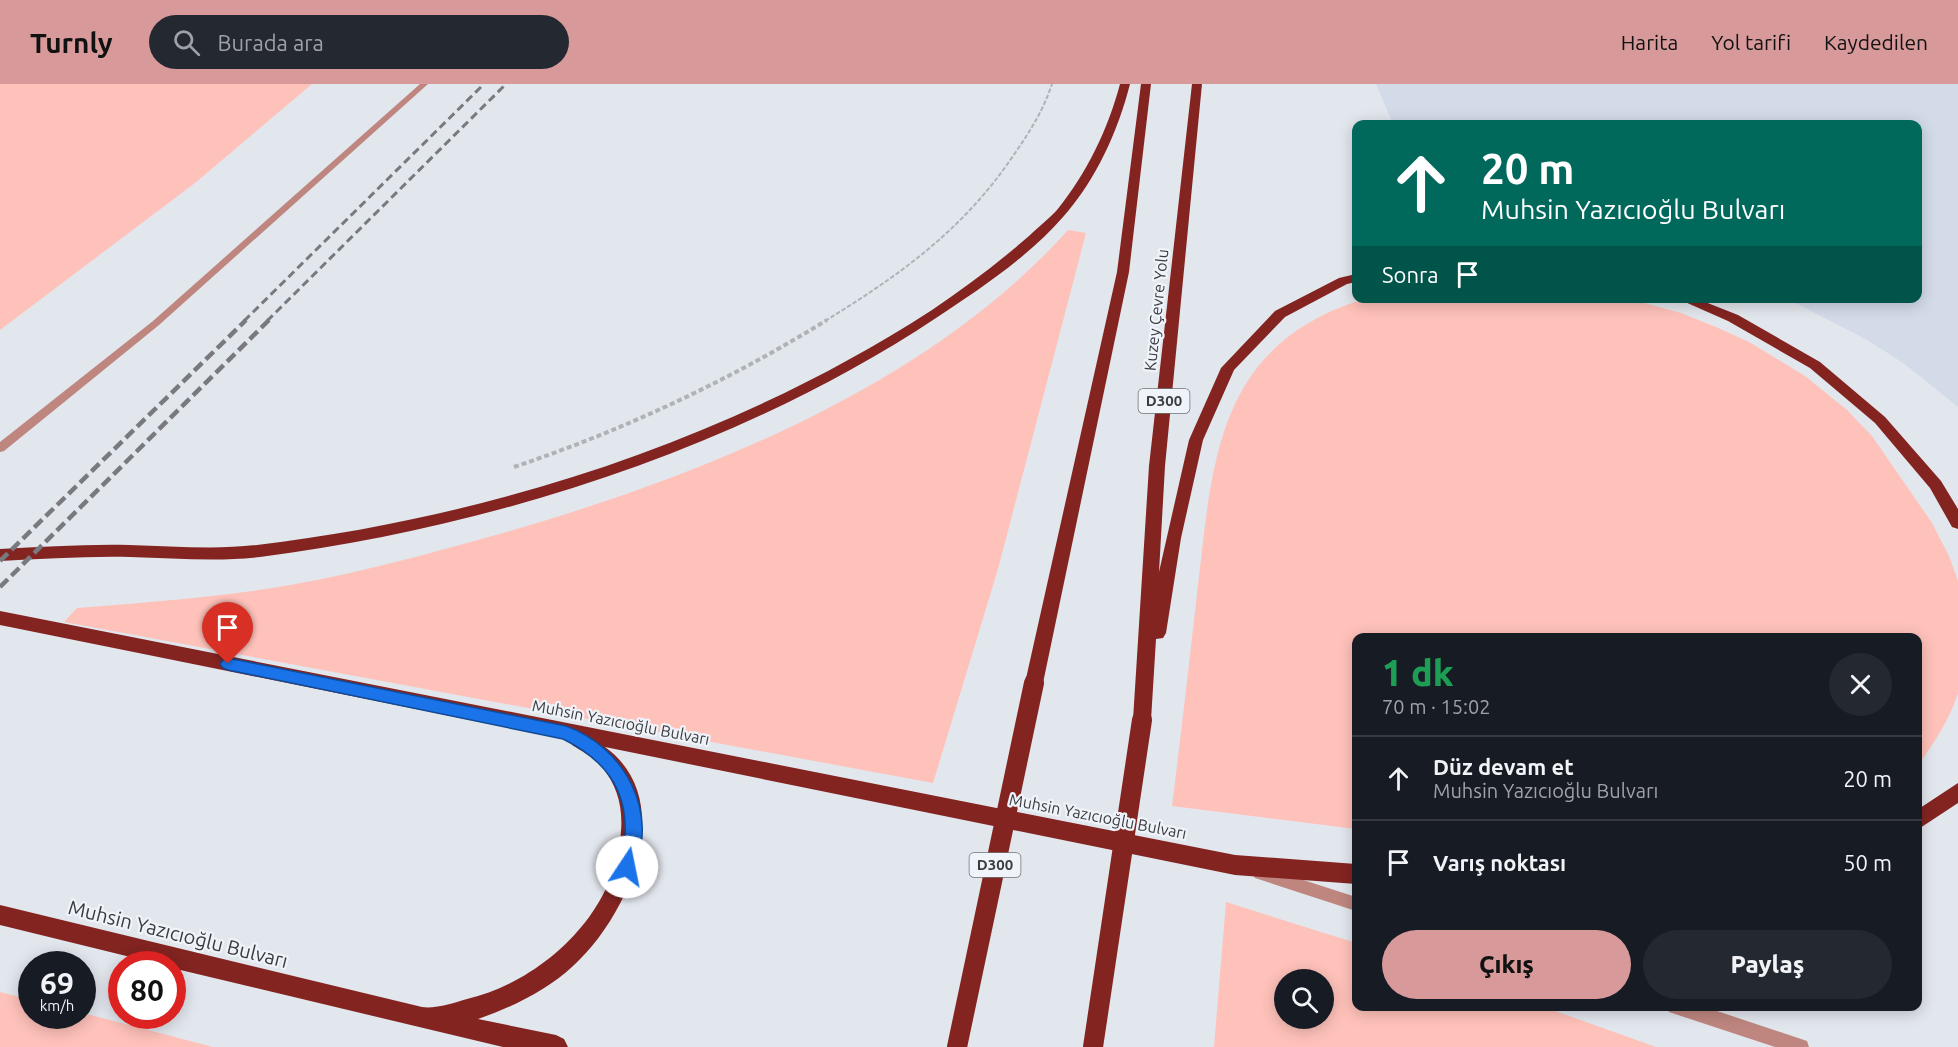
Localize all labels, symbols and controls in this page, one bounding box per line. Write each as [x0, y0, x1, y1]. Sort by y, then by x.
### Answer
search box [149, 15, 569, 69]
icon: search [170, 26, 203, 59]
text: Turnly [30, 27, 113, 58]
text: Burada ara [218, 30, 324, 55]
text: Harita [1621, 30, 1678, 54]
text: Yol tarifi [1711, 30, 1791, 54]
text: Kaydedilen [1824, 30, 1928, 54]
icon: ahead [1382, 144, 1460, 222]
text: 20 m [1481, 145, 1575, 192]
text: Muhsin Yazıcıoğlu Bulvarı [1481, 194, 1785, 224]
street label: Kuzey Çevre Yolu [1141, 248, 1171, 372]
icon: arrive [1451, 258, 1484, 291]
text: Sonra [1382, 262, 1439, 287]
road number: D300 [1138, 389, 1190, 413]
pin [202, 602, 253, 664]
icon: arrive [211, 611, 244, 644]
text: 1 dk [1382, 652, 1454, 693]
button: close [1829, 653, 1892, 716]
text: 70 m · 15:02 [1382, 695, 1491, 718]
street label: Muhsin Yazıcıoğlu Bulvarı [531, 696, 711, 748]
text: Düz devam et [1433, 754, 1574, 779]
icon: ahead [1382, 762, 1415, 795]
text: 20 m [1843, 766, 1892, 791]
text: Muhsin Yazıcıoğlu Bulvarı [1433, 779, 1658, 802]
street label: Muhsin Yazıcıoğlu Bulvarı [1008, 790, 1188, 842]
position arrow [595, 835, 659, 899]
icon: arrive [1382, 846, 1415, 879]
text: Varış noktası [1433, 850, 1566, 875]
text: 50 m [1843, 850, 1892, 875]
road number: D300 [970, 853, 1020, 877]
street label: Muhsin Yazıcıoğlu Bulvarı [66, 895, 290, 972]
button: Çıkış [1382, 930, 1631, 999]
button: Paylaş [1643, 930, 1892, 999]
speed limit sign: 80 [108, 951, 186, 1029]
text: 69 [40, 966, 74, 1000]
map controls [1274, 969, 1334, 1029]
button: search [1274, 969, 1334, 1029]
text: km/h [40, 997, 74, 1014]

